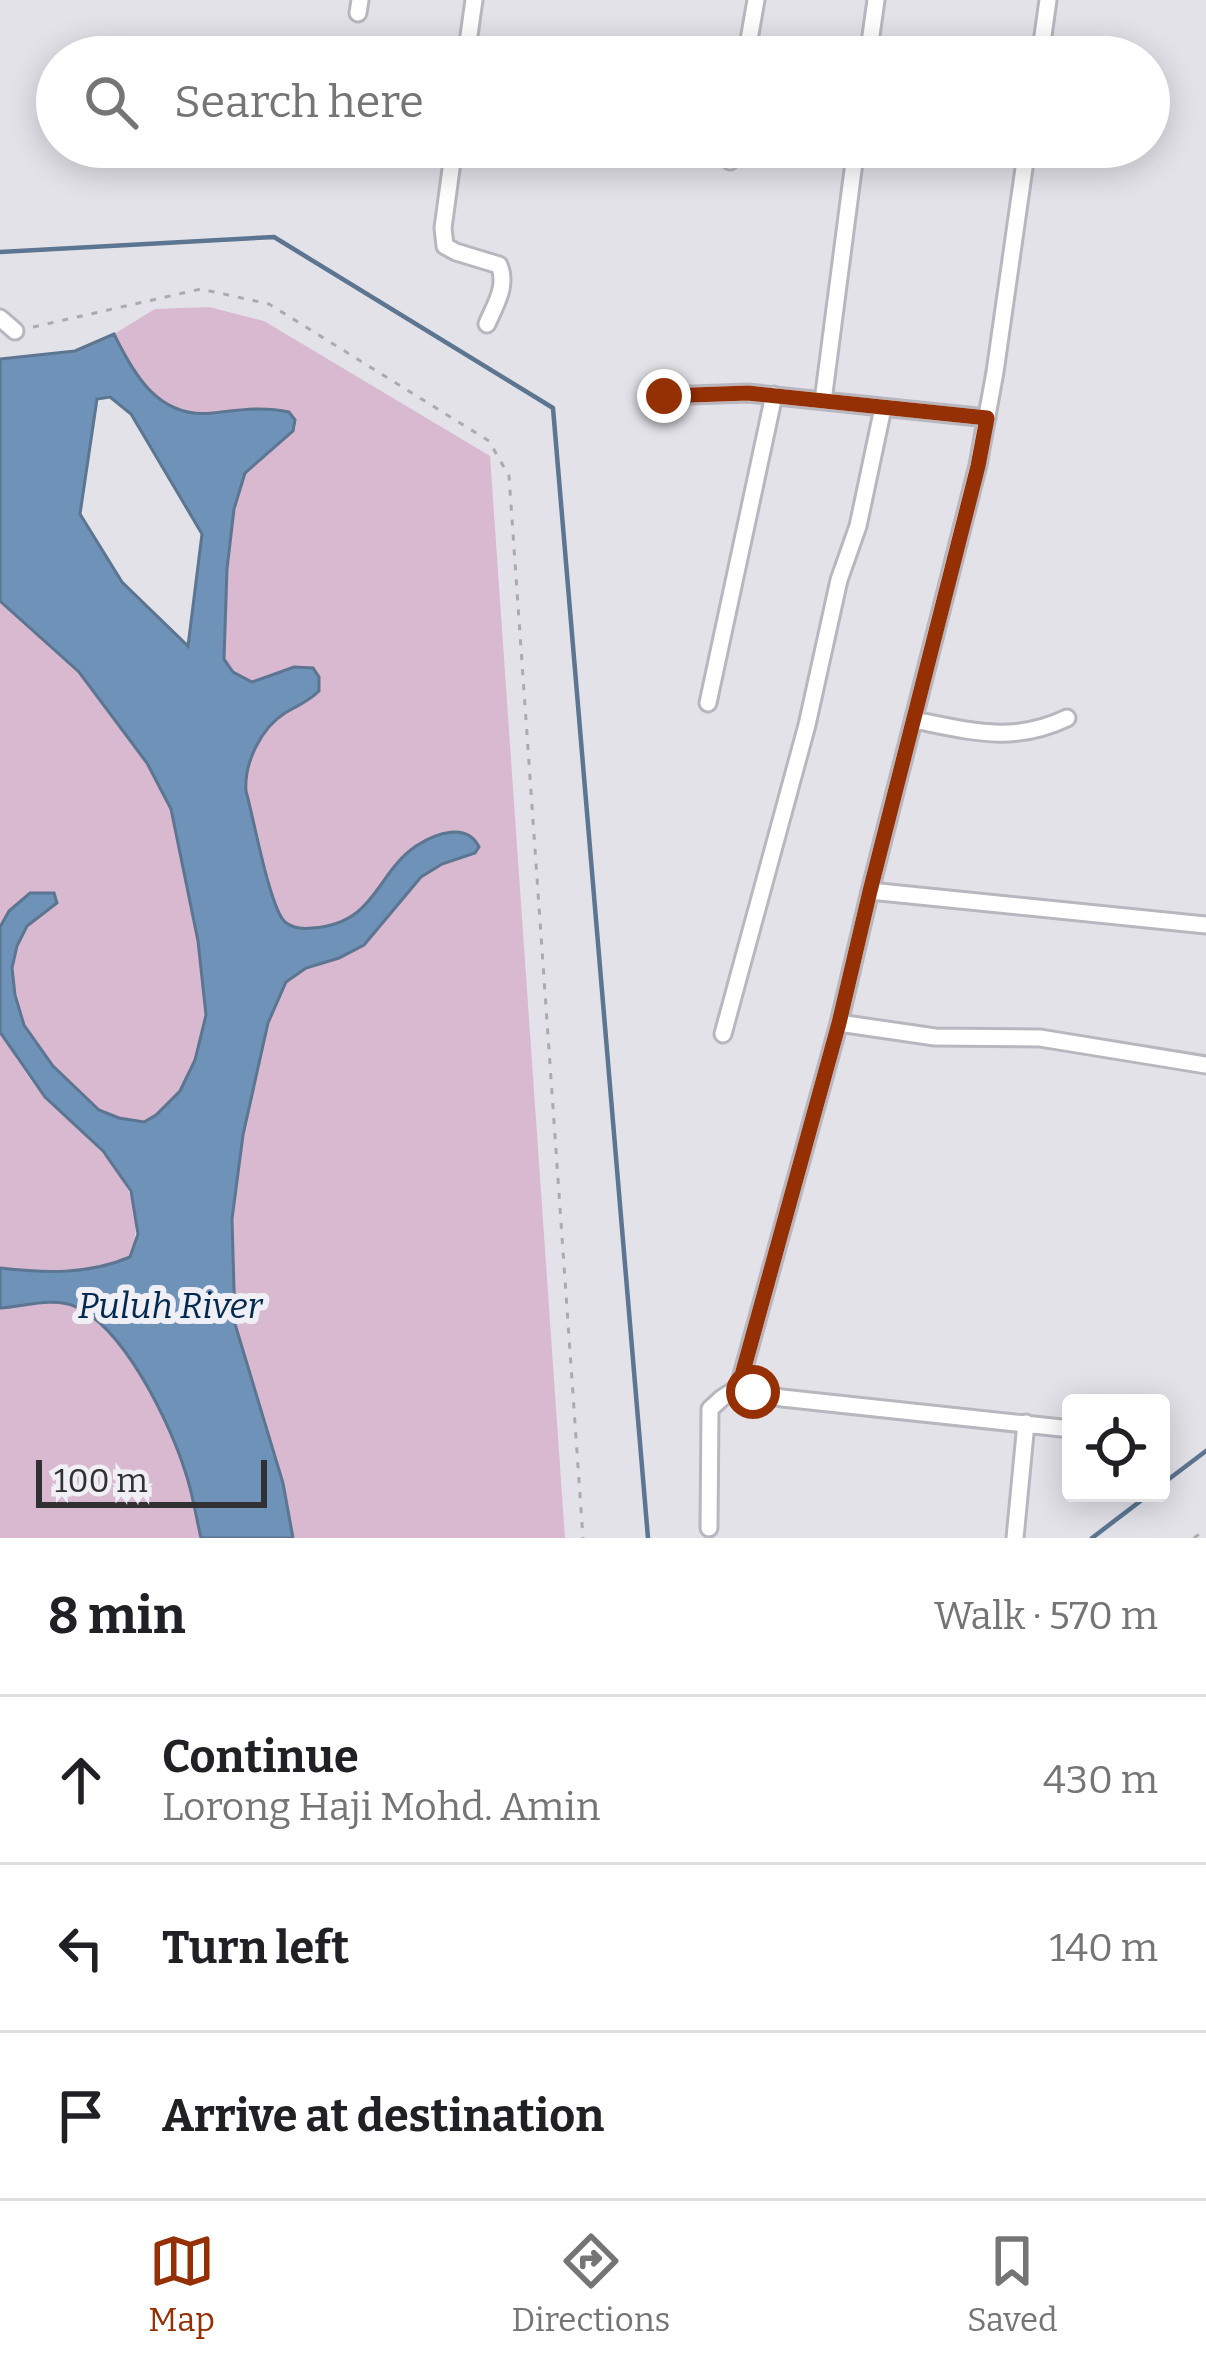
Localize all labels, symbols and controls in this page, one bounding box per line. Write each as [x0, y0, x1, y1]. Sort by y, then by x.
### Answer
search box [36, 36, 1170, 168]
icon: search [78, 69, 144, 135]
text: Search here [174, 75, 424, 129]
route end [637, 369, 691, 423]
water label: Puluh River [78, 1284, 264, 1328]
route start [726, 1365, 780, 1419]
map controls [1062, 1394, 1170, 1502]
button: locate [1062, 1394, 1170, 1502]
scale bar [36, 1454, 267, 1507]
text: 100 m [54, 1461, 148, 1501]
text: 8 min [48, 1585, 186, 1647]
text: Walk · 570 m [934, 1593, 1158, 1639]
text: Continue [162, 1730, 359, 1784]
icon: ahead [48, 1747, 114, 1813]
text: 430 m [1043, 1757, 1158, 1803]
text: Lorong Haji Mohd. Amin [162, 1784, 601, 1830]
icon: left [48, 1915, 114, 1981]
text: Turn left [162, 1921, 349, 1975]
text: 140 m [1049, 1925, 1158, 1971]
icon: arrive [48, 2083, 114, 2149]
text: Arrive at destination [162, 2089, 604, 2143]
tab: Map [148, 2228, 215, 2340]
tab: Directions [512, 2228, 670, 2340]
tab: Saved [967, 2228, 1058, 2340]

